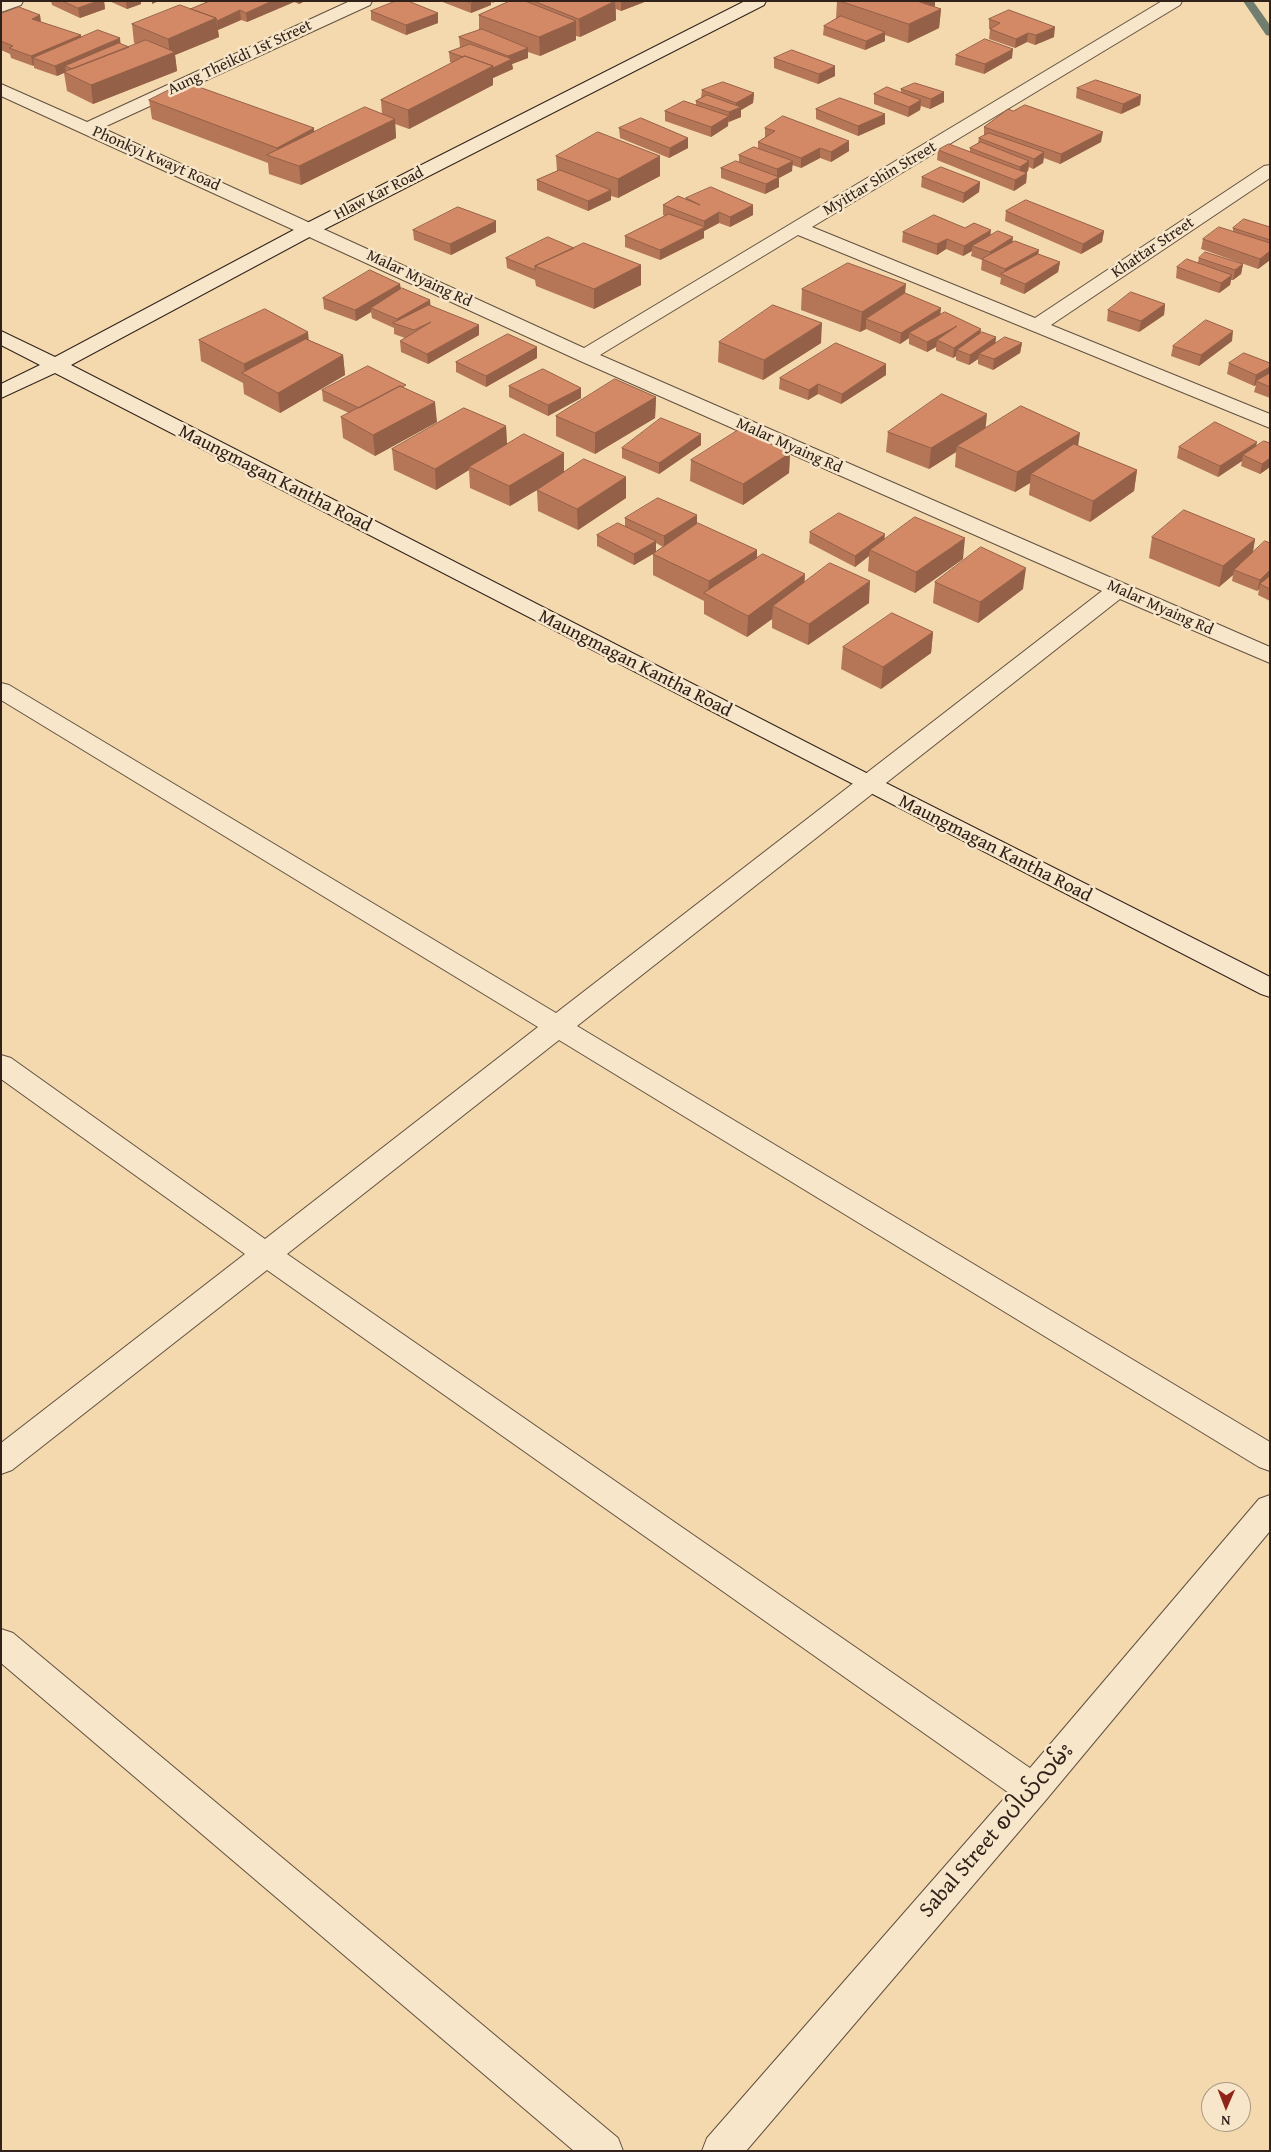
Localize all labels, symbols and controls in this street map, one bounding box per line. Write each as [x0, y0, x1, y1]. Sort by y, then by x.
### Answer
street label: Aung Theikdi 1st Street [165, 16, 315, 100]
street label: Phonkyi Kwayt Road [89, 122, 223, 196]
street label: Myittar Shin Street [820, 138, 940, 220]
street label: Hlaw Kar Road [331, 163, 427, 225]
street label: Khattar Street [1108, 213, 1198, 283]
street label: Malar Myaing Rd [363, 246, 475, 312]
street label: Malar Myaing Rd [733, 414, 845, 478]
street label: Maungmagan Kantha Road [175, 420, 375, 538]
street label: Malar Myaing Rd [1104, 576, 1216, 640]
street label: Maungmagan Kantha Road [535, 605, 735, 723]
street label: Maungmagan Kantha Road [895, 790, 1095, 908]
street label: Sabal Street စပါယ်လမ်း [914, 1739, 1080, 1923]
north arrow [1201, 2082, 1251, 2132]
text: N [1221, 2111, 1231, 2131]

